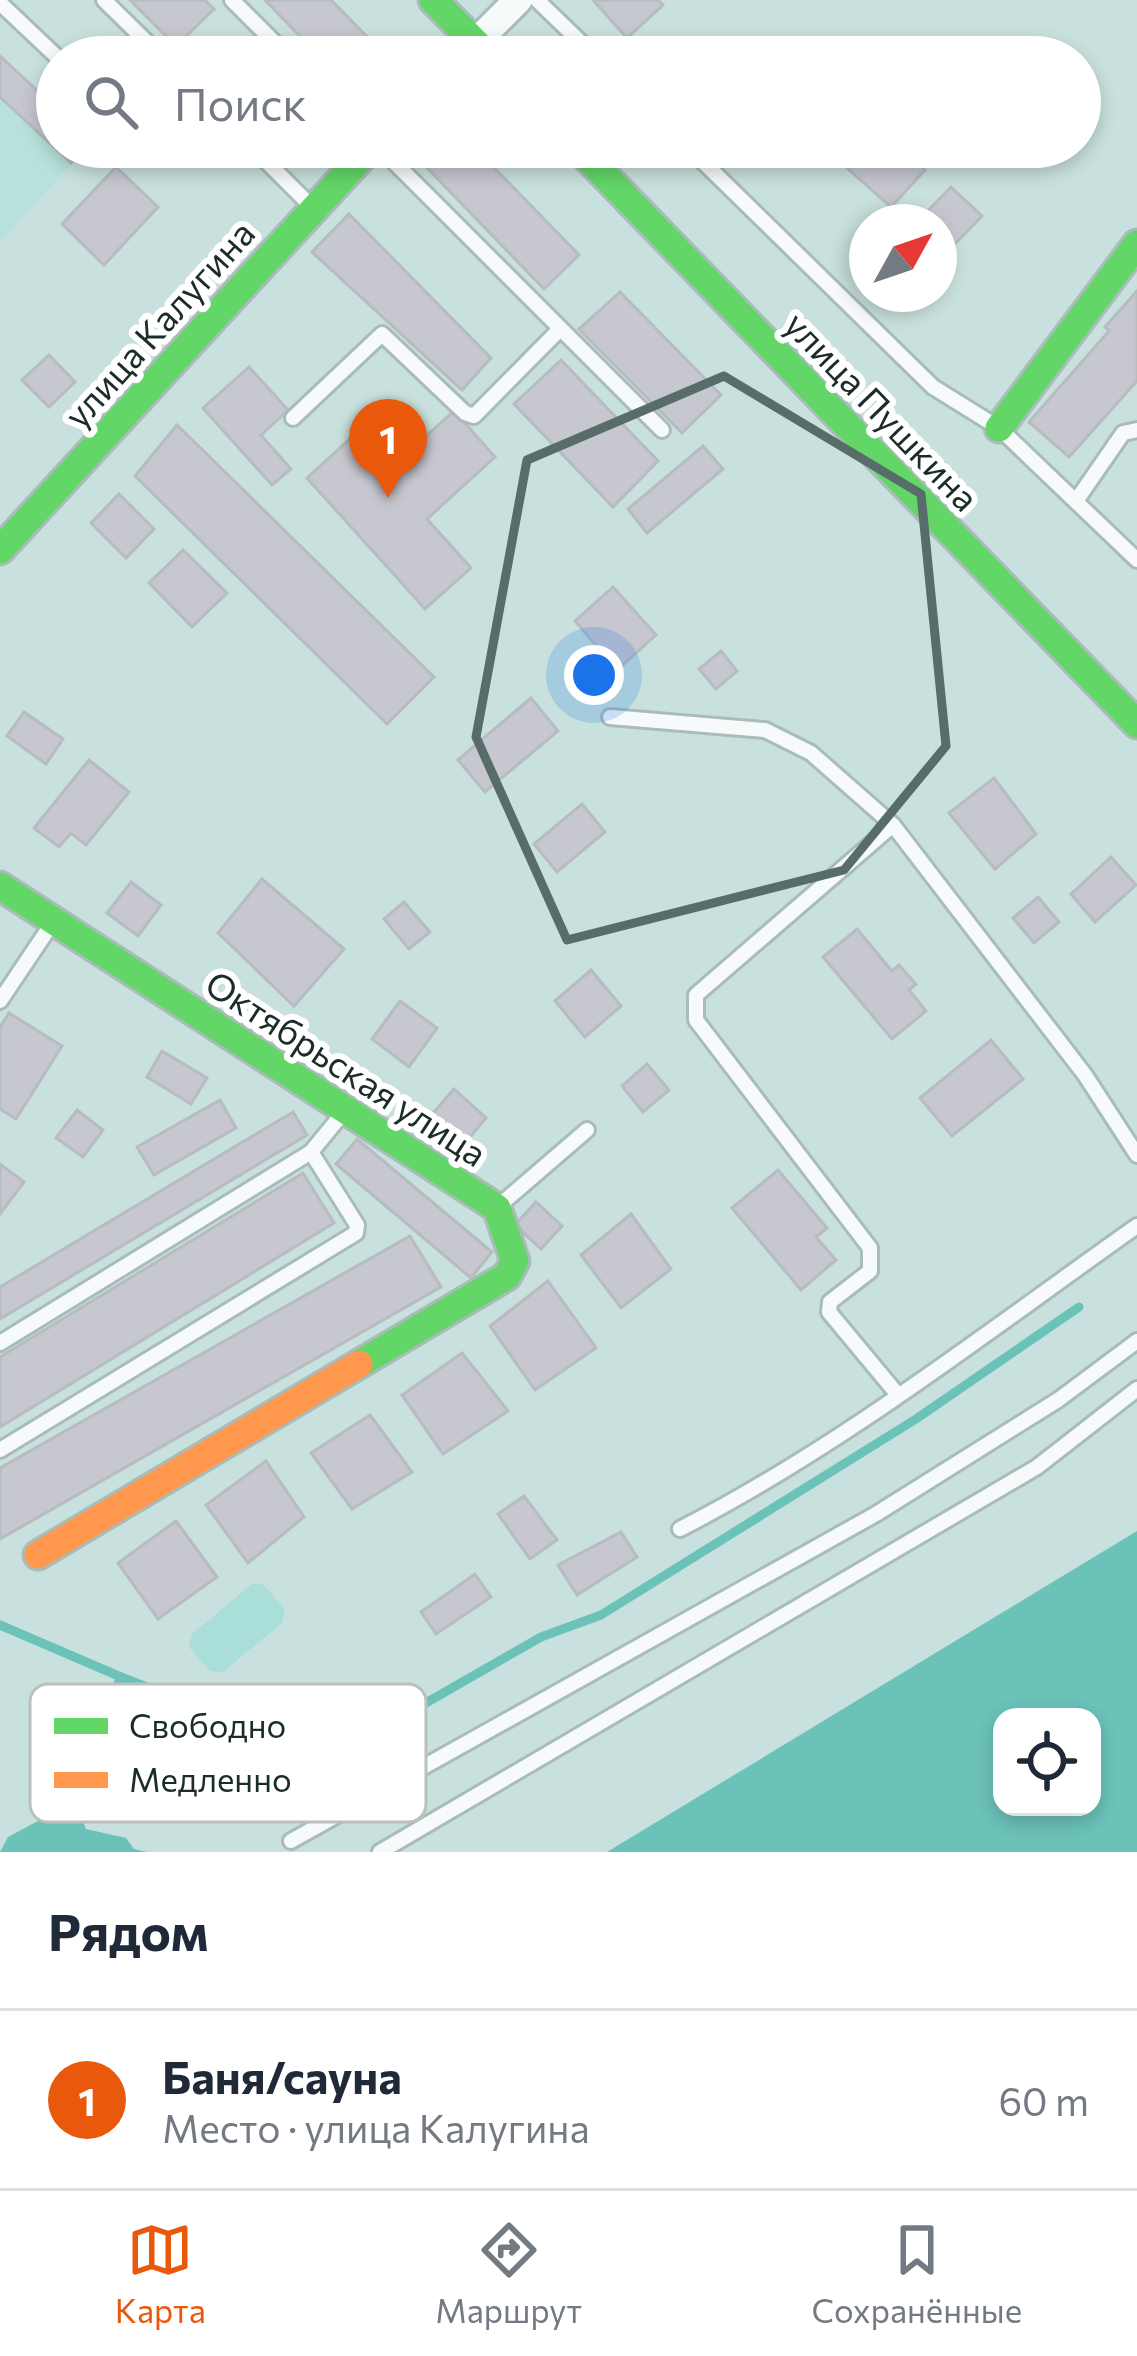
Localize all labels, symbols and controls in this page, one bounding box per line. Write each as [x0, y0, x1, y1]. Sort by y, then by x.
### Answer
search box [36, 36, 1101, 168]
icon: search [78, 69, 144, 135]
text: Поиск [174, 75, 307, 130]
north arrow [849, 204, 957, 312]
street label: улица Калугина [54, 210, 262, 436]
street label: улица Пушкина [777, 301, 989, 519]
pin: 1 [349, 399, 427, 498]
your location [564, 645, 624, 705]
street label: Октябрьская улица [198, 960, 496, 1174]
legend [30, 1684, 426, 1822]
text: Свободно [129, 1704, 286, 1745]
map controls [993, 1708, 1101, 1816]
button: locate [993, 1708, 1101, 1816]
text: Медленно [129, 1758, 292, 1799]
text: Рядом [48, 1899, 209, 1962]
text: Баня/сауна [162, 2048, 402, 2103]
text: 1 [78, 2076, 96, 2124]
text: 60 m [998, 2076, 1089, 2124]
text: Место · улица Калугина [162, 2103, 590, 2151]
tab: Карта [115, 2217, 206, 2330]
tab: Маршрут [435, 2217, 582, 2330]
tab: Сохранённые [812, 2217, 1022, 2330]

